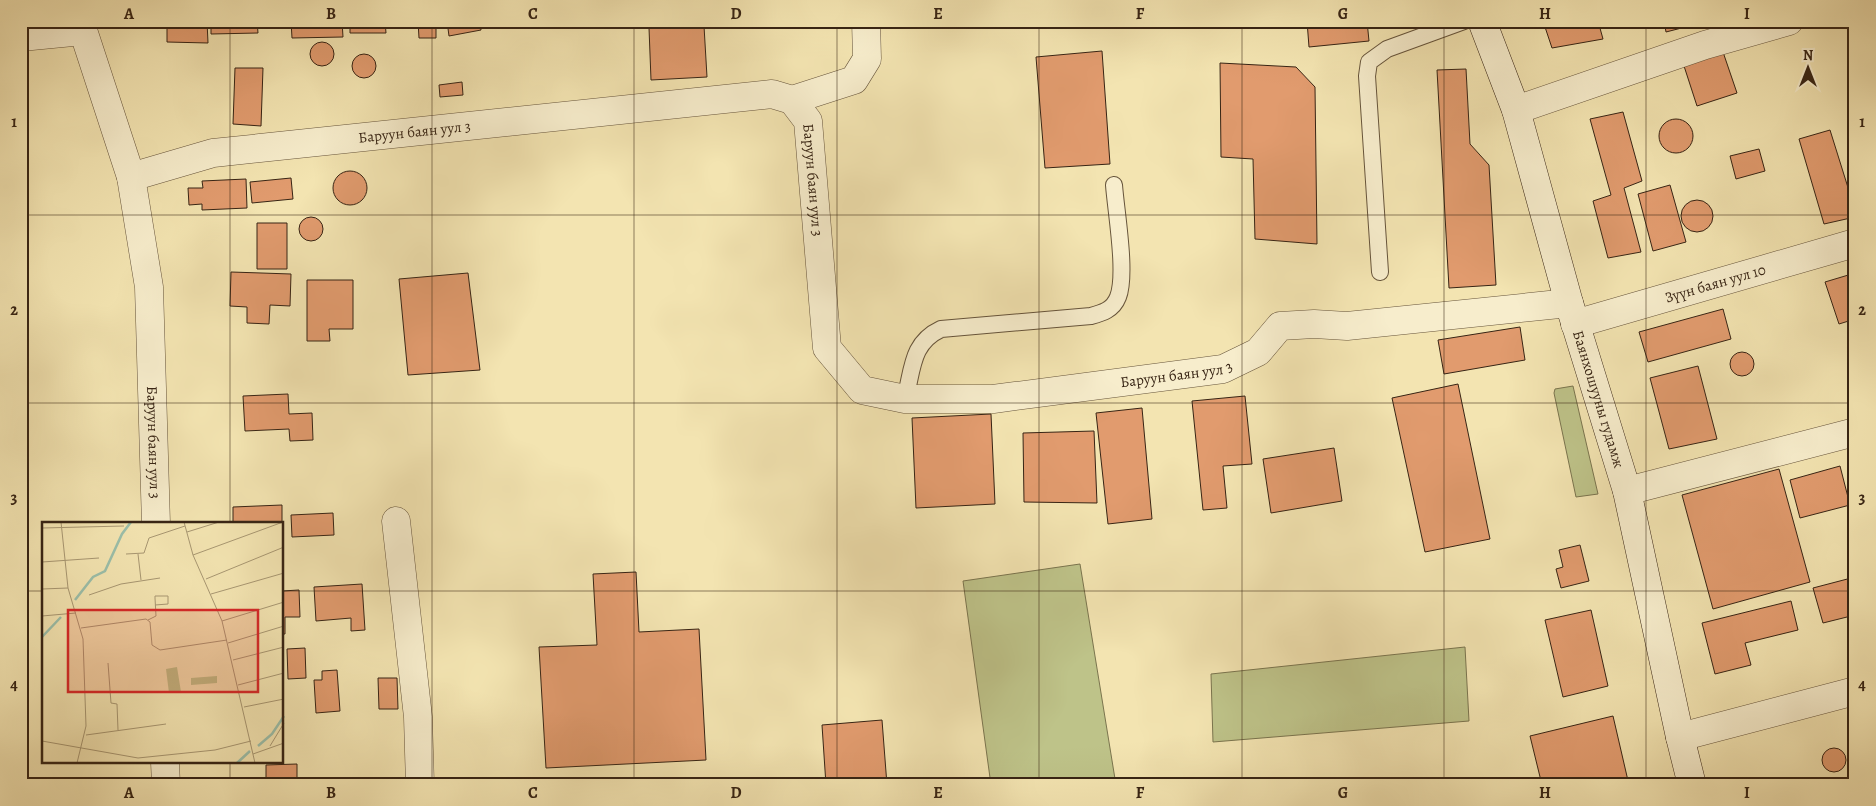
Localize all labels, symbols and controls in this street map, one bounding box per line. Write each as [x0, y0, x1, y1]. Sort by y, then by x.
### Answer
text: A [123, 3, 135, 25]
text: B [326, 3, 336, 25]
text: C [528, 3, 538, 25]
text: D [730, 3, 742, 25]
text: E [933, 3, 943, 25]
text: F [1136, 3, 1145, 25]
text: G [1338, 3, 1348, 25]
text: H [1539, 3, 1551, 25]
text: I [1744, 3, 1750, 25]
north arrow [1784, 42, 1834, 92]
text: N [1803, 46, 1813, 65]
text: 1 [11, 111, 17, 133]
text: 1 [1859, 111, 1865, 133]
street label: Баруун баян уул 3 [357, 116, 472, 148]
street label: Баруун баян уул 3 [798, 123, 828, 237]
street label: Зүүн баян уул 10 [1662, 259, 1768, 307]
text: 2 [10, 299, 18, 321]
text: 2 [1858, 299, 1866, 321]
street label: Баянхошууны гудамж [1568, 328, 1629, 470]
street label: Баруун баян уул 3 [1119, 356, 1236, 392]
street label: Баруун баян уул 3 [142, 386, 165, 499]
text: 3 [11, 487, 18, 509]
text: 3 [1859, 487, 1866, 509]
inset map [42, 522, 284, 764]
text: 4 [10, 674, 18, 696]
text: 4 [1858, 674, 1866, 696]
text: A [123, 782, 135, 804]
text: B [326, 782, 336, 804]
text: C [528, 782, 538, 804]
text: D [730, 782, 742, 804]
text: E [933, 782, 943, 804]
text: F [1136, 782, 1145, 804]
text: G [1338, 782, 1348, 804]
text: H [1539, 782, 1551, 804]
text: I [1744, 782, 1750, 804]

